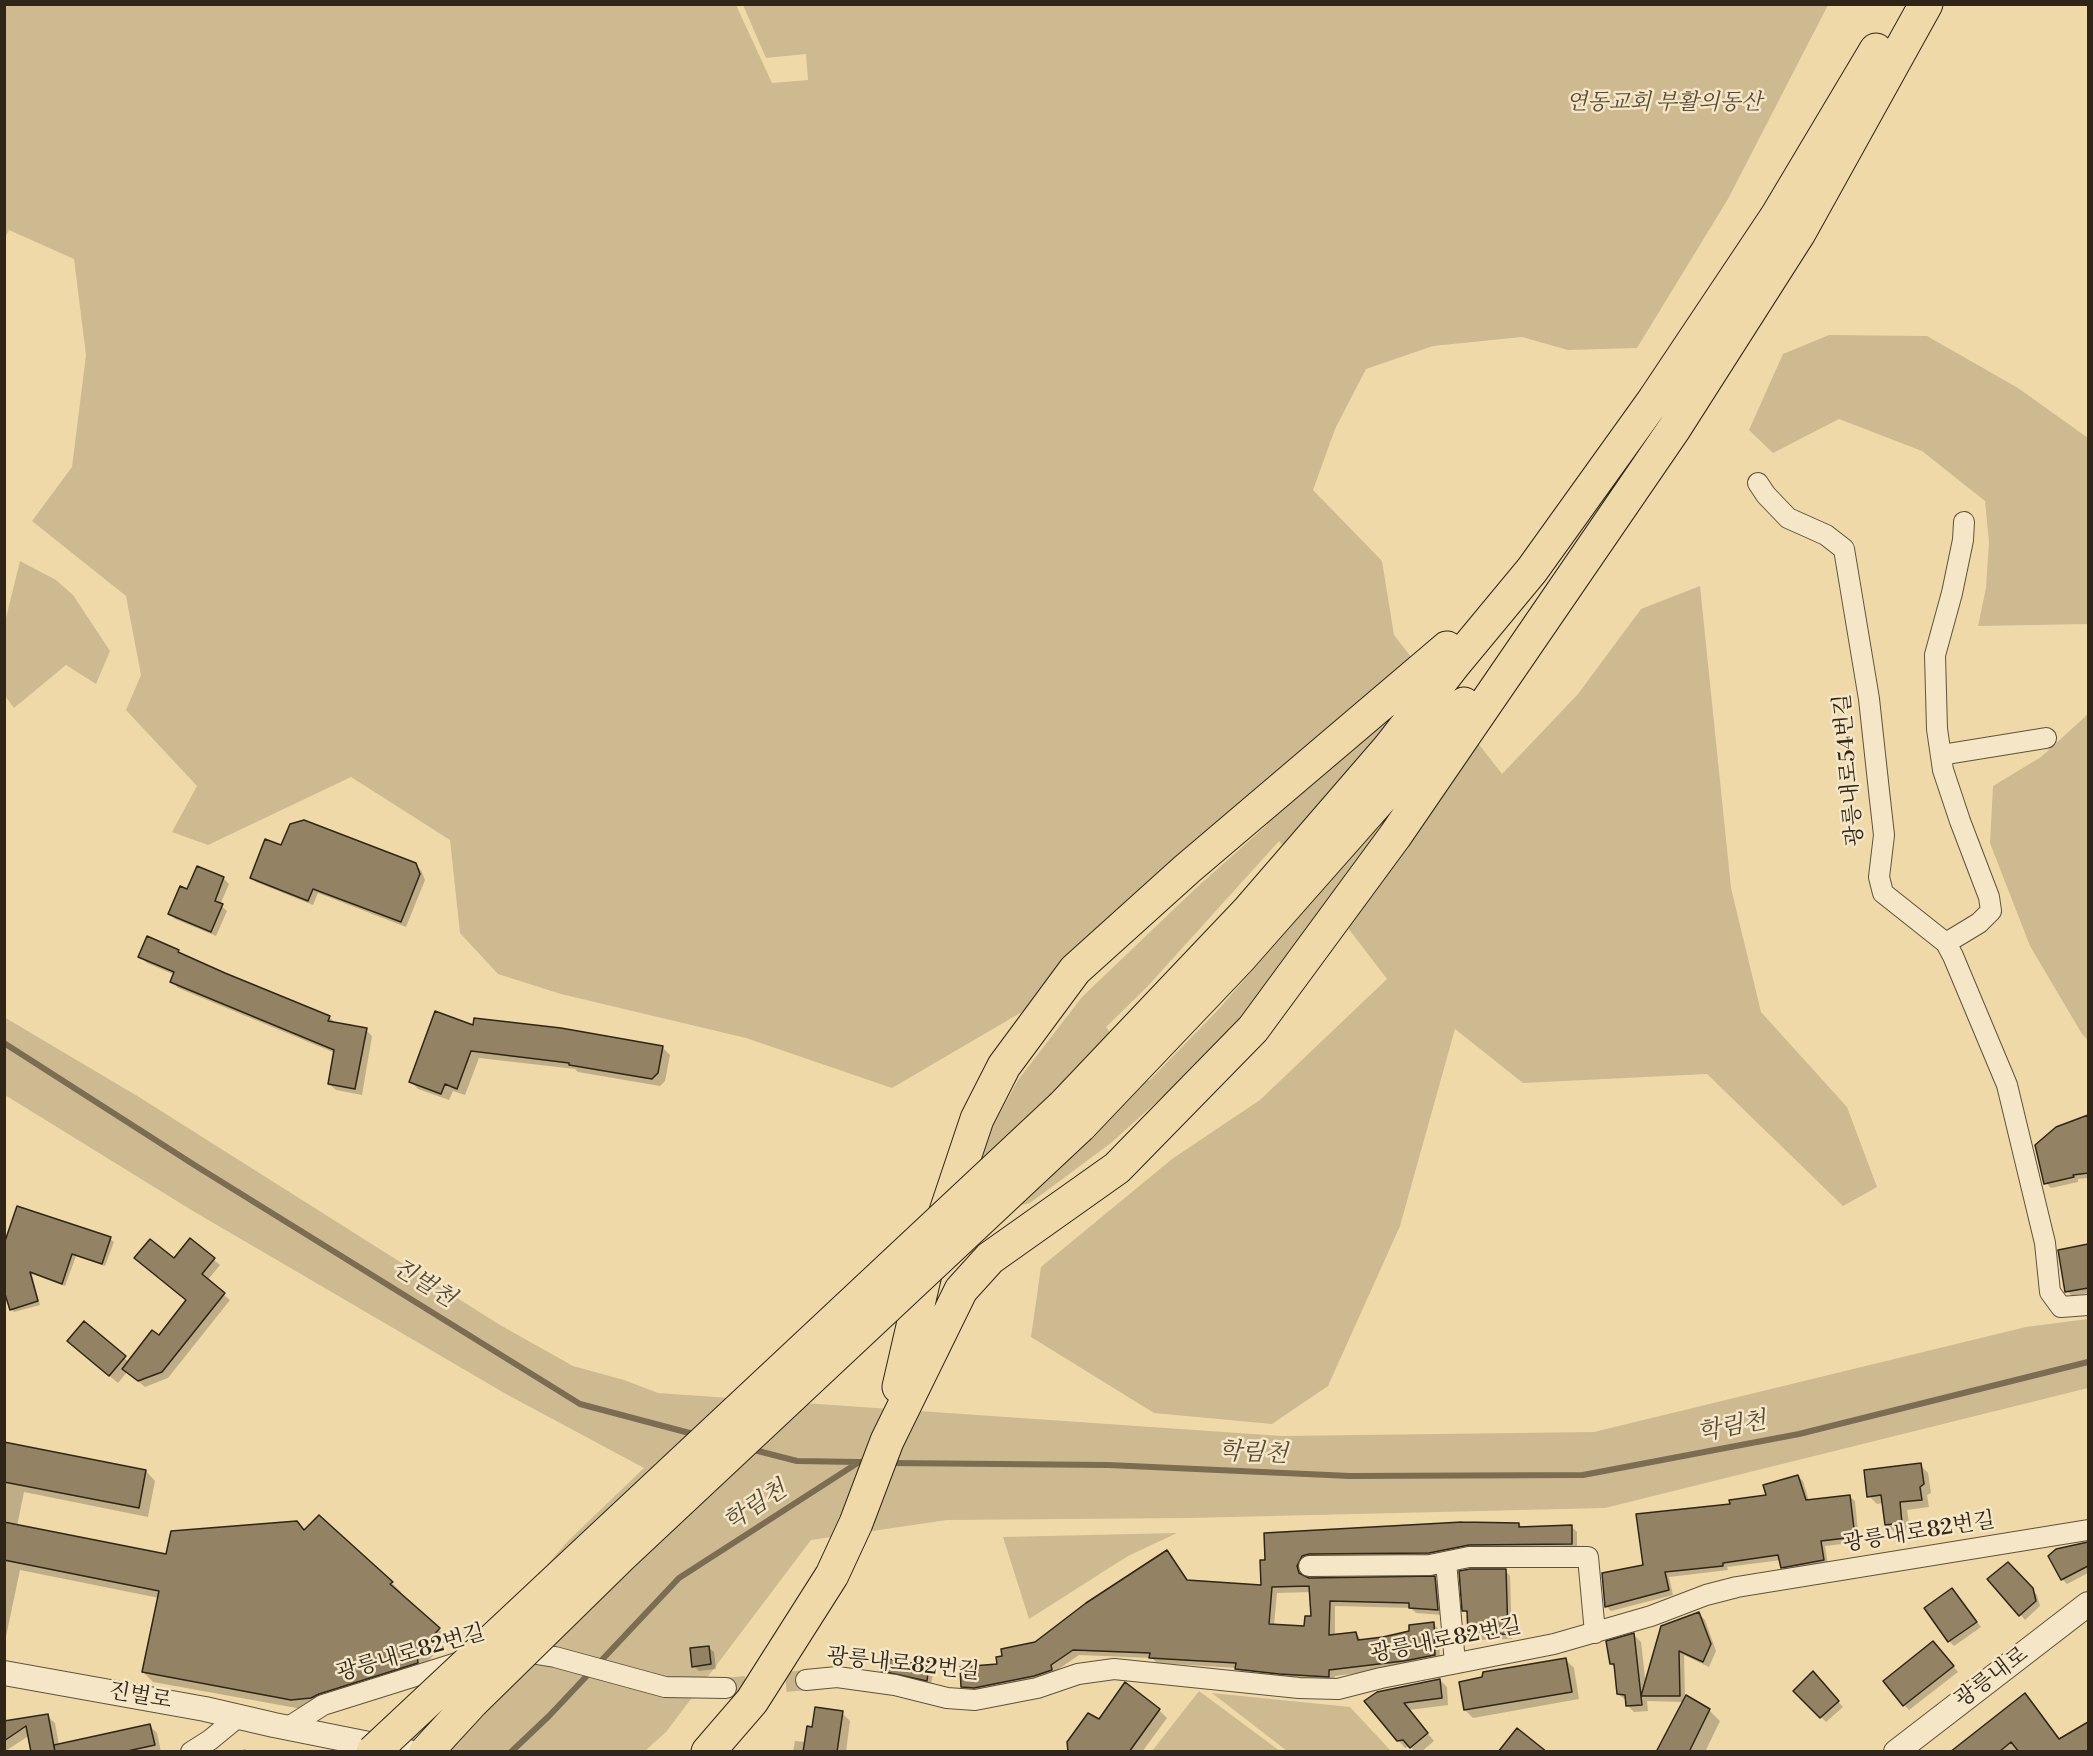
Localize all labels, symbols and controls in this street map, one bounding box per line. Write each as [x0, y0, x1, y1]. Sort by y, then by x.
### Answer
park label: 연동교회 부활의동산 [1566, 91, 1762, 117]
street label: 광릉내로54번길 [1830, 693, 1870, 847]
water label: 진벌천 [386, 1253, 460, 1315]
water label: 학림천 [1695, 1407, 1769, 1449]
water label: 학림천 [1218, 1438, 1288, 1470]
water label: 학림천 [719, 1476, 793, 1538]
street label: 광릉내로82번길 [1841, 1508, 1997, 1558]
street label: 광릉내로82번길 [1368, 1613, 1524, 1669]
street label: 광릉내로82번길 [334, 1620, 488, 1688]
street label: 광릉내로 [1950, 1642, 2034, 1714]
street label: 광릉내로82번길 [825, 1644, 981, 1686]
street label: 진벌로 [106, 1678, 174, 1716]

